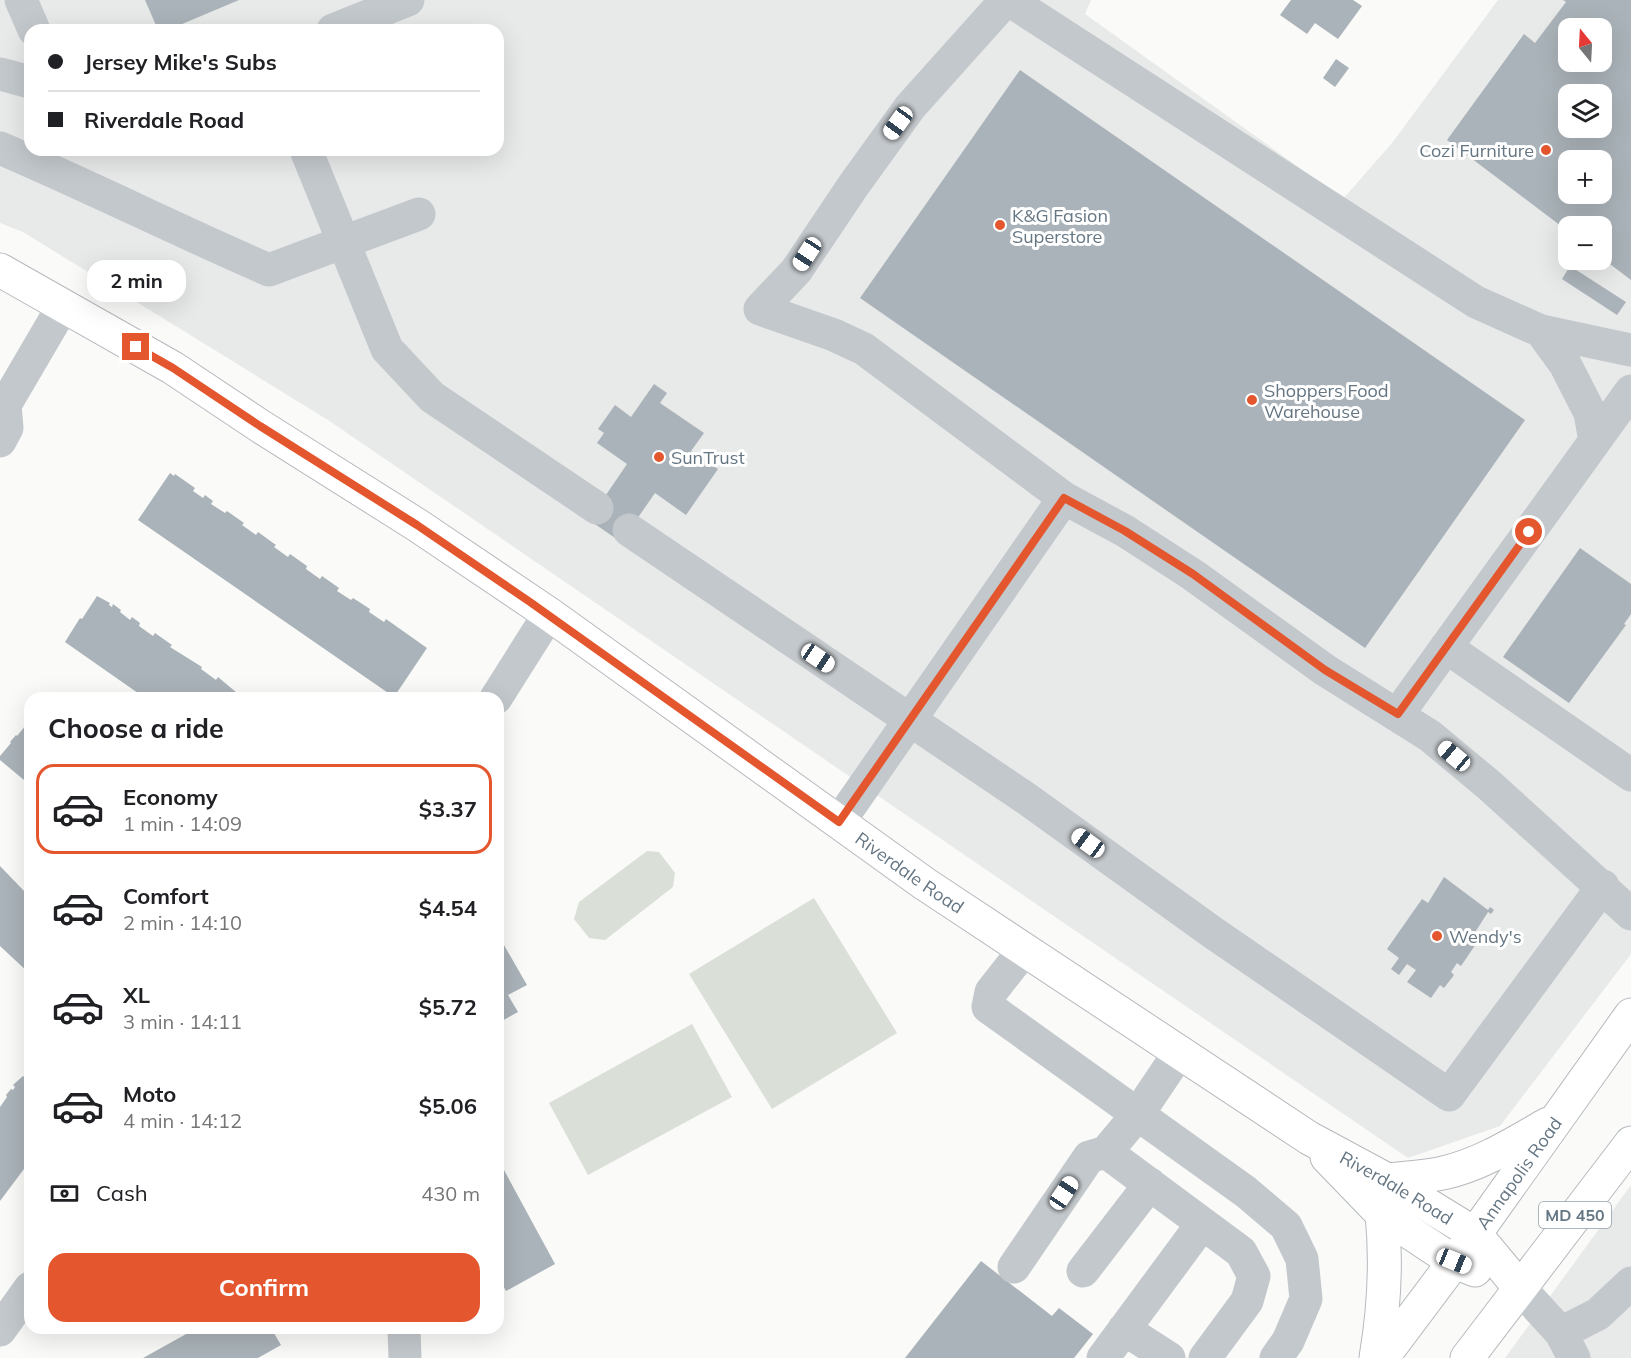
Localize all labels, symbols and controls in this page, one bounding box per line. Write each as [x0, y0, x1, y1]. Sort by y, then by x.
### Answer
north arrow [1558, 18, 1612, 72]
map controls [1558, 18, 1612, 270]
text: Jersey Mike's Subs [84, 48, 277, 76]
button: layers [1558, 84, 1612, 138]
car [880, 103, 916, 143]
text: Riverdale Road [84, 106, 244, 134]
place label: Cozi Furniture [1419, 139, 1534, 162]
marker: Cozi Furniture [1539, 143, 1553, 157]
button: + [1558, 150, 1612, 204]
place label: K&G Fasion Superstore [1012, 204, 1108, 248]
button: − [1558, 216, 1612, 270]
marker: K&G Fasion Superstore [993, 218, 1007, 232]
car [790, 234, 824, 274]
callout: 2 min [86, 260, 186, 302]
text: 2 min [110, 268, 163, 293]
route end [122, 333, 149, 360]
place label: Shoppers Food Warehouse [1264, 379, 1389, 423]
marker: Shoppers Food Warehouse [1245, 393, 1259, 407]
place label: SunTrust [671, 446, 745, 469]
marker: SunTrust [652, 450, 666, 464]
route start [1515, 518, 1542, 545]
car [798, 640, 838, 676]
text: Choose a ride [48, 711, 224, 745]
car [1434, 738, 1474, 774]
icon: car [51, 782, 105, 836]
text: Economy [123, 783, 218, 811]
text: $3.37 [419, 795, 477, 823]
text: 1 min · 14:09 [123, 811, 242, 836]
car [1068, 825, 1108, 861]
street label: Riverdale Road [851, 826, 968, 918]
icon: car [51, 881, 105, 935]
text: Comfort [123, 882, 209, 910]
text: $4.54 [419, 894, 477, 922]
text: 2 min · 14:10 [123, 910, 242, 935]
place label: Wendy's [1449, 925, 1522, 948]
marker: Wendy's [1430, 929, 1444, 943]
icon: car [51, 980, 105, 1034]
text: XL [123, 981, 150, 1009]
text: $5.72 [419, 993, 477, 1021]
text: 3 min · 14:11 [123, 1009, 242, 1034]
icon: car [51, 1079, 105, 1133]
text: Moto [123, 1080, 176, 1108]
text: $5.06 [419, 1092, 477, 1120]
text: 4 min · 14:12 [123, 1108, 242, 1133]
street label: Annapolis Road [1471, 1112, 1566, 1234]
street label: Riverdale Road [1336, 1145, 1457, 1229]
car [1046, 1173, 1082, 1213]
icon: cash [48, 1177, 81, 1210]
text: Cash [96, 1179, 148, 1207]
text: 430 m [421, 1181, 480, 1206]
road number: MD 450 [1539, 1202, 1611, 1228]
car [1434, 1246, 1474, 1276]
button: Confirm [48, 1253, 480, 1322]

